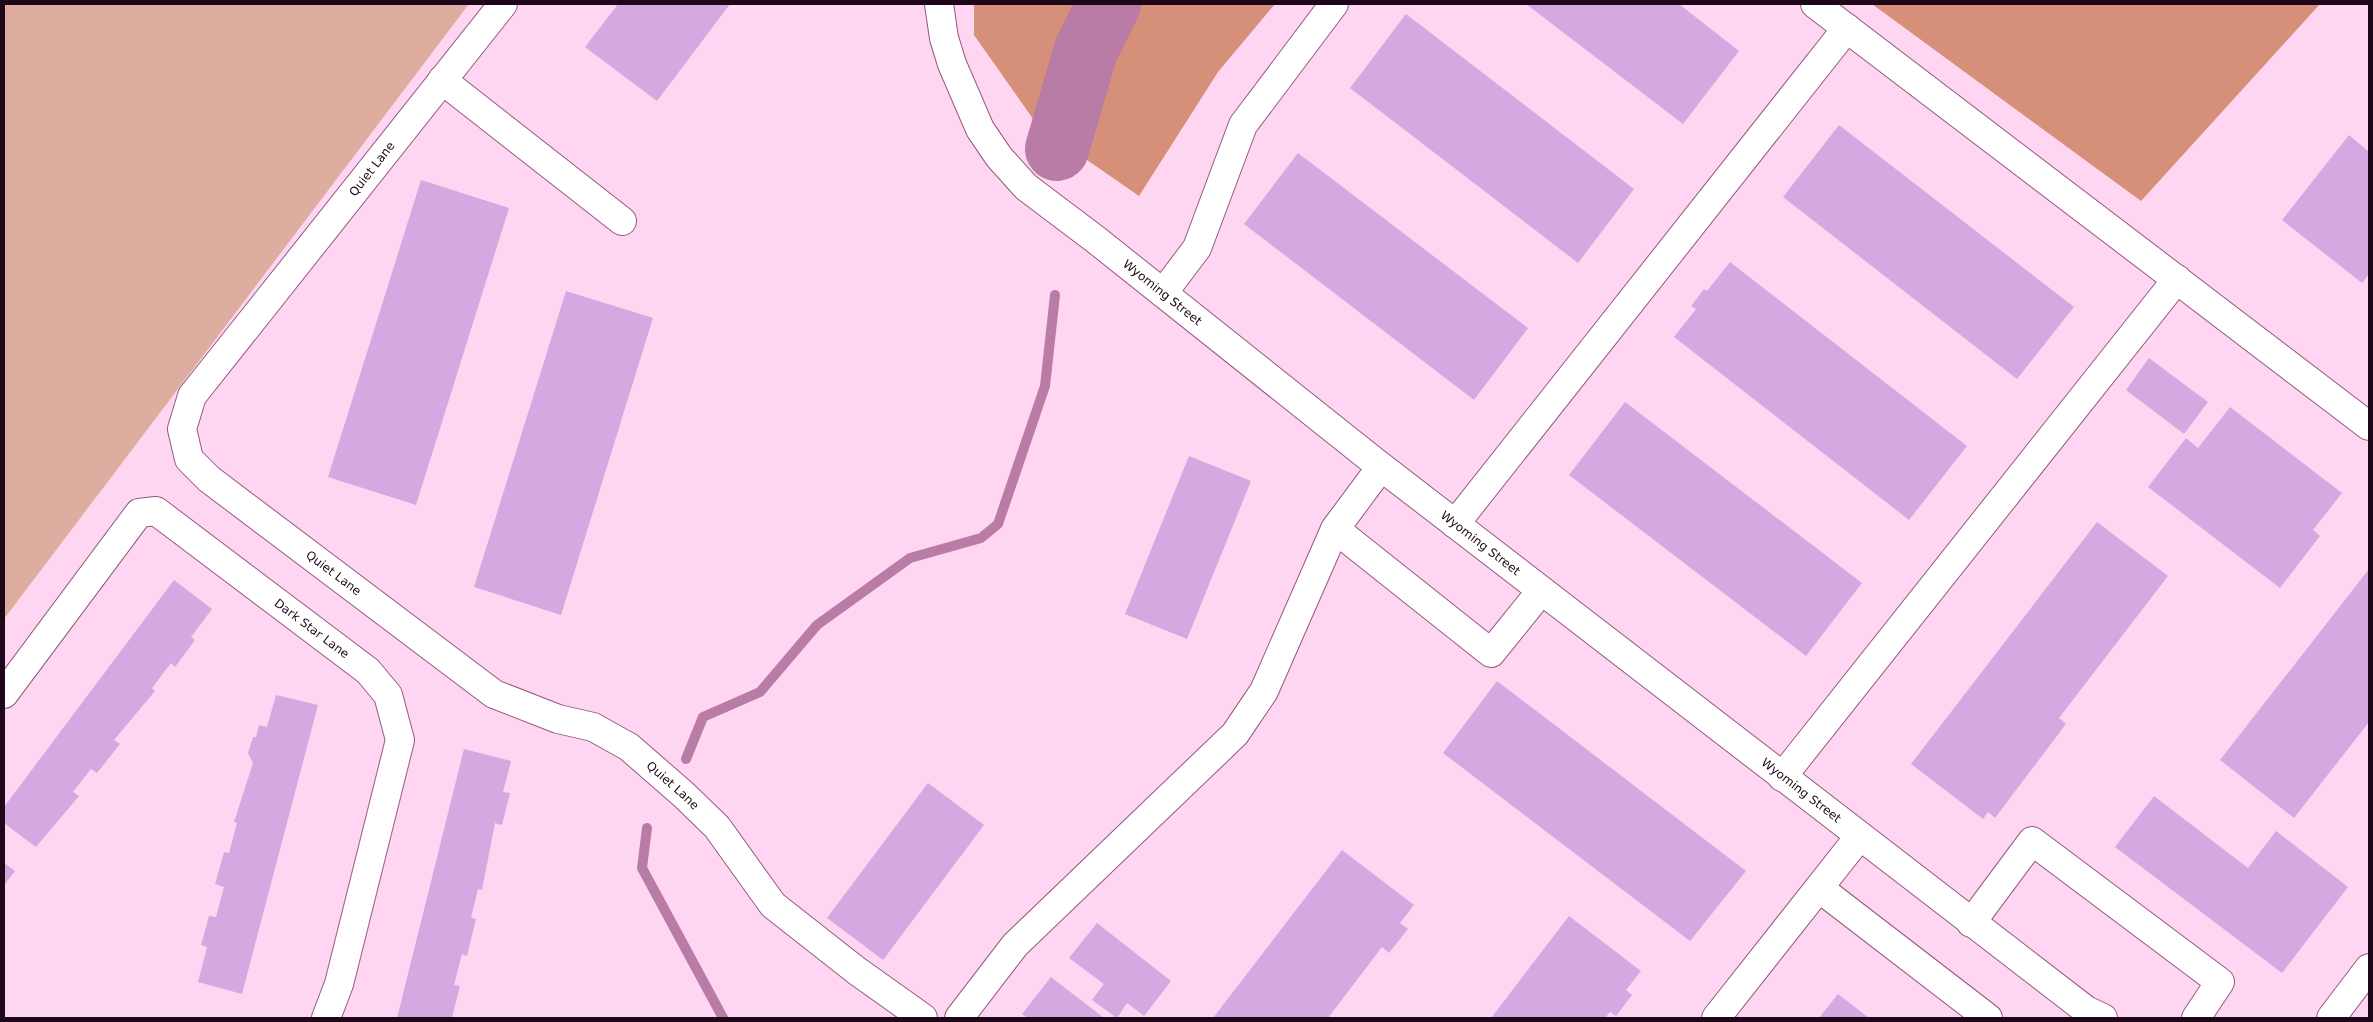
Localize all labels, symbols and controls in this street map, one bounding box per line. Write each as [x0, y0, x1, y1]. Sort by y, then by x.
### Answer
street label: Quiet Lane [346, 139, 398, 199]
street label: Wyoming Street [1120, 257, 1205, 328]
street label: Wyoming Street [1438, 508, 1523, 578]
street label: Quiet Lane [303, 548, 364, 598]
street label: Dark Star Lane [272, 596, 352, 661]
street label: Wyoming Street [1759, 755, 1844, 826]
street label: Quiet Lane [644, 759, 702, 813]

